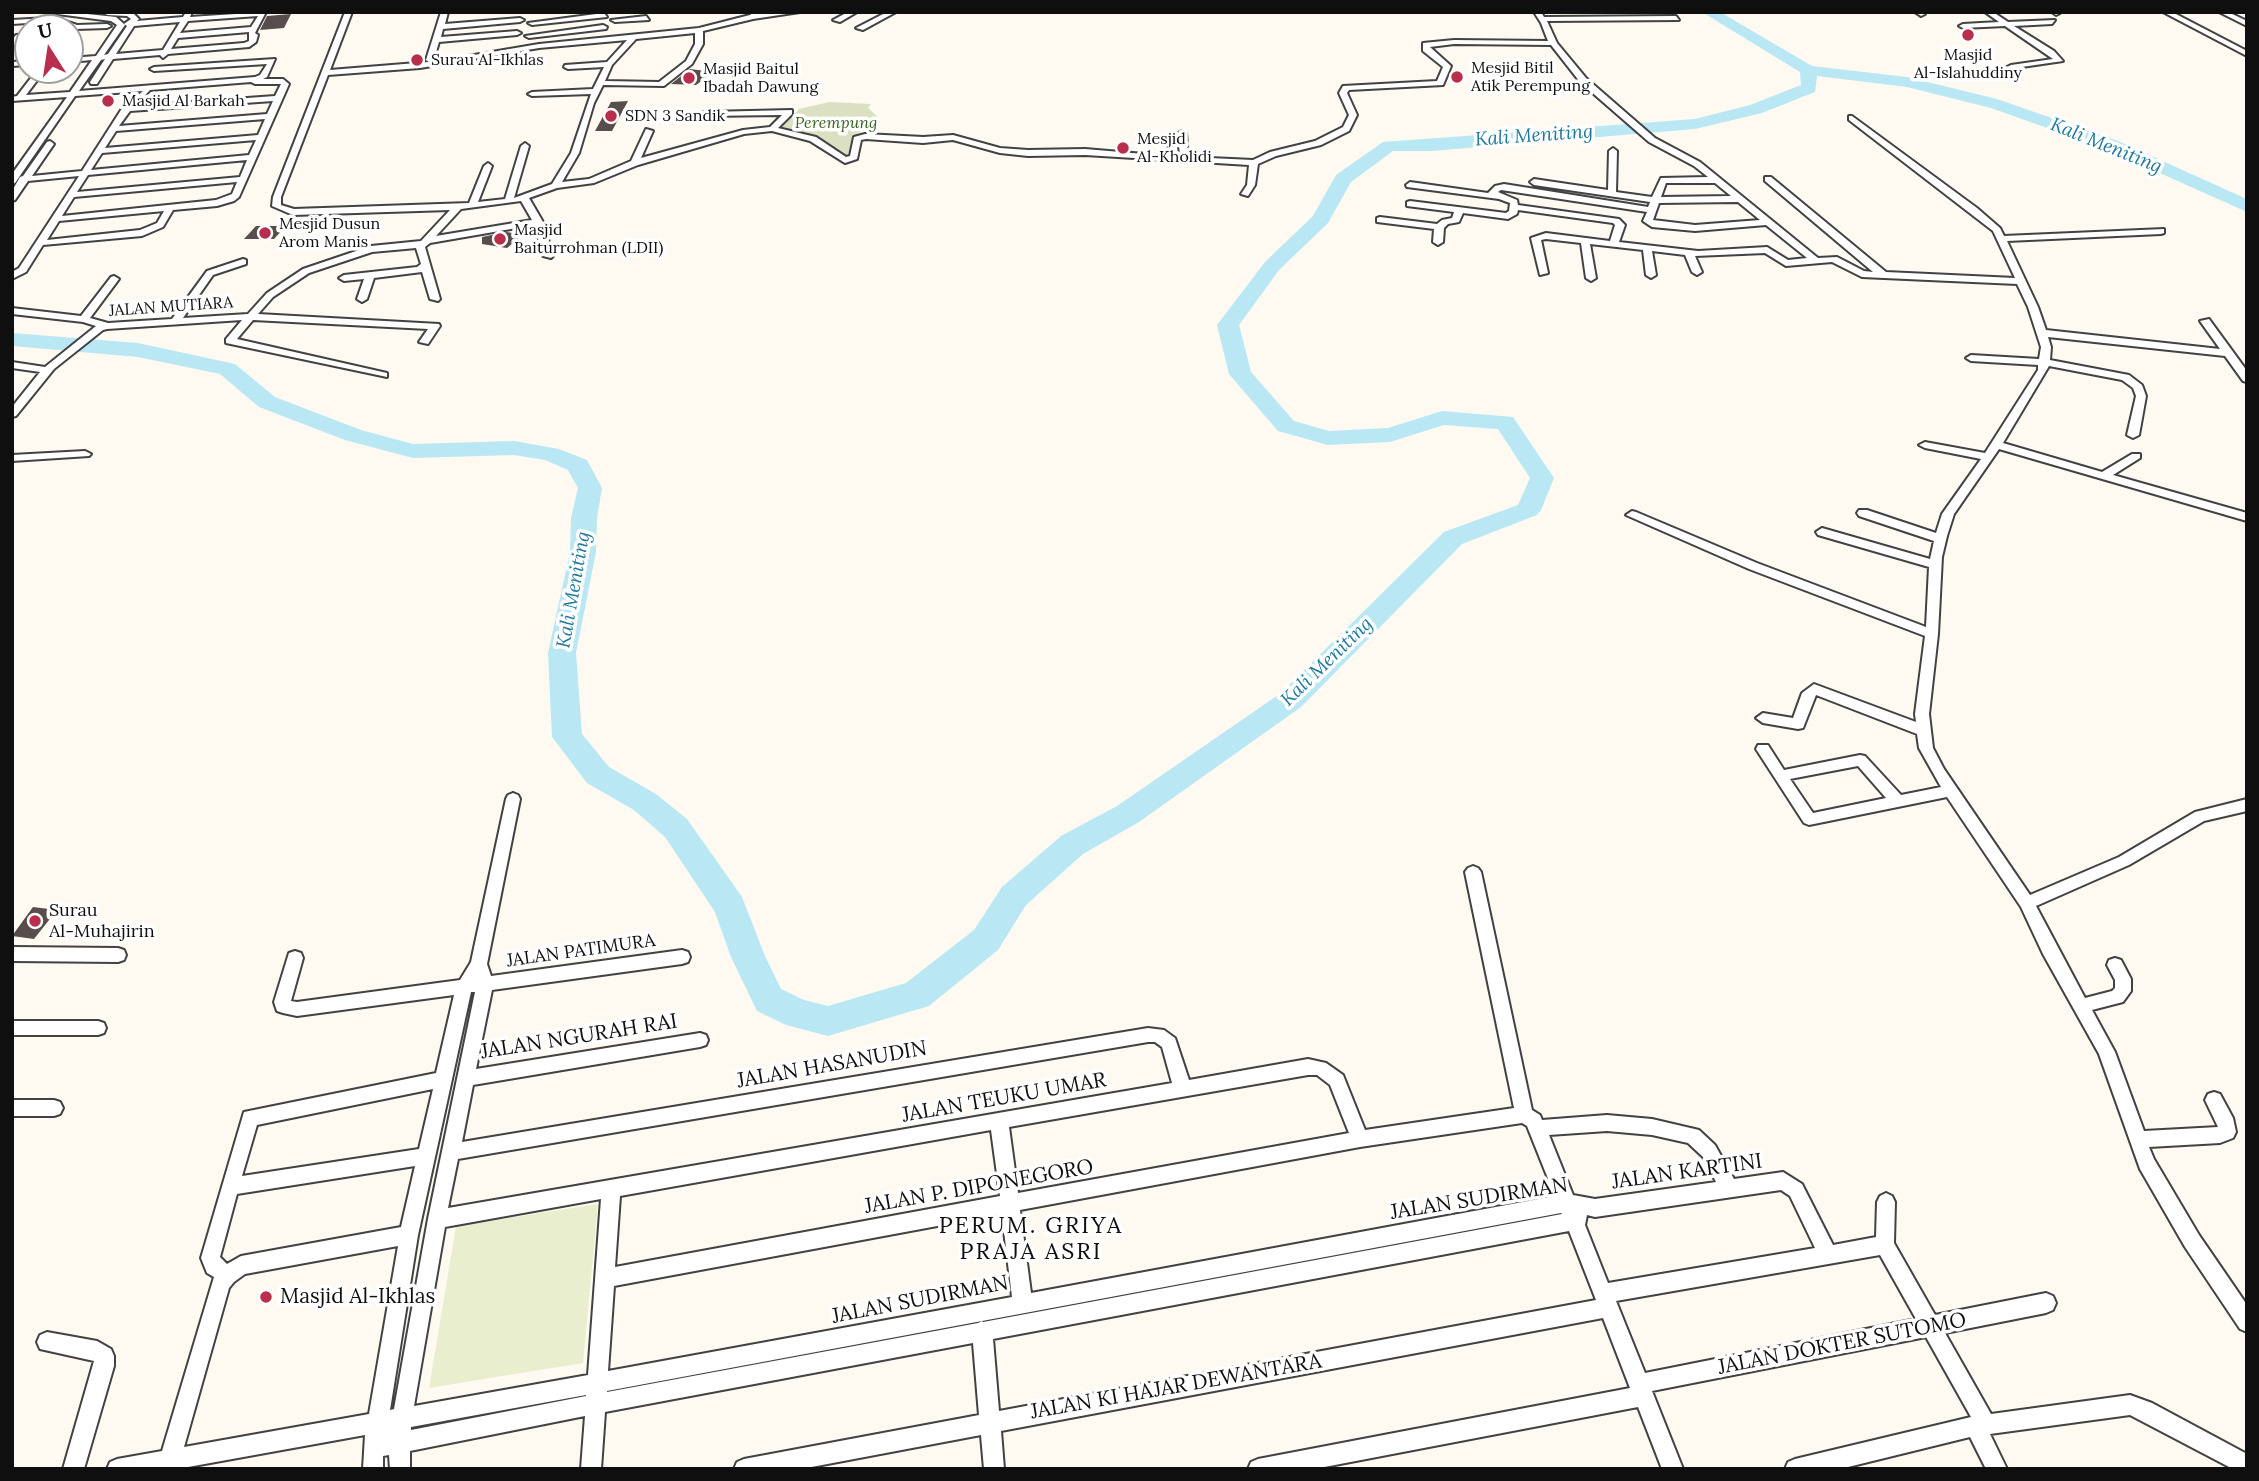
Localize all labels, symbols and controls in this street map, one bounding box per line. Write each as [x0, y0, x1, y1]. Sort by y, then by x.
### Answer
north arrow [14, 14, 84, 84]
text: U [35, 17, 55, 44]
marker: Masjid Al-Islahuddiny [1960, 27, 1976, 43]
place label: Masjid Al-Islahuddiny [1914, 45, 2022, 83]
place label: Surau Al-Ikhlas [431, 50, 544, 70]
marker: Surau Al-Ikhlas [409, 52, 425, 68]
place label: Mesjid Bitil Atik Perempung [1471, 58, 1590, 96]
place label: Masjid Baitul Ibadah Dawung [703, 59, 818, 97]
marker: Mesjid Bitil Atik Perempung [1449, 69, 1465, 85]
marker: Masjid Baitul Ibadah Dawung [681, 70, 697, 86]
place label: Masjid Al Barkah [122, 91, 245, 111]
marker: Masjid Al Barkah [100, 93, 116, 109]
place label: SDN 3 Sandik [625, 106, 725, 126]
marker: SDN 3 Sandik [603, 108, 619, 124]
park label: Perempung [795, 113, 877, 133]
water label: Kali Meniting [2047, 113, 2165, 179]
water label: Kali Meniting [1474, 121, 1594, 151]
place label: Mesjid Al-Kholidi [1137, 129, 1212, 167]
marker: Mesjid Al-Kholidi [1115, 140, 1131, 156]
place label: Mesjid Dusun Arom Manis [279, 214, 380, 252]
place label: Masjid Baiturrohman (LDII) [514, 220, 663, 258]
marker: Mesjid Dusun Arom Manis [257, 225, 273, 241]
marker: Masjid Baiturrohman (LDII) [492, 231, 508, 247]
street label: JALAN MUTIARA [108, 293, 234, 321]
water label: Kali Meniting [553, 530, 595, 650]
water label: Kali Meniting [1277, 613, 1377, 711]
place label: Surau Al-Muhajirin [49, 900, 155, 942]
marker: Surau Al-Muhajirin [27, 913, 43, 929]
street label: JALAN PATIMURA [505, 930, 657, 972]
street label: JALAN NGURAH RAI [479, 1009, 679, 1065]
street label: JALAN HASANUDIN [735, 1036, 929, 1094]
street label: JALAN TEUKU UMAR [900, 1068, 1108, 1128]
street label: JALAN KARTINI [1610, 1149, 1764, 1195]
street label: JALAN P. DIPONEGORO [863, 1154, 1095, 1220]
street label: JALAN SUDIRMAN [1388, 1173, 1570, 1225]
district label: PERUM. GRIYA PRAJA ASRI [940, 1212, 1122, 1266]
street label: JALAN SUDIRMAN [830, 1271, 1010, 1329]
place label: Masjid Al-Ikhlas [280, 1284, 435, 1310]
marker: Masjid Al-Ikhlas [258, 1289, 274, 1305]
street label: JALAN DOKTER SUTOMO [1716, 1308, 1968, 1380]
street label: JALAN KI HAJAR DEWANTARA [1028, 1349, 1324, 1425]

